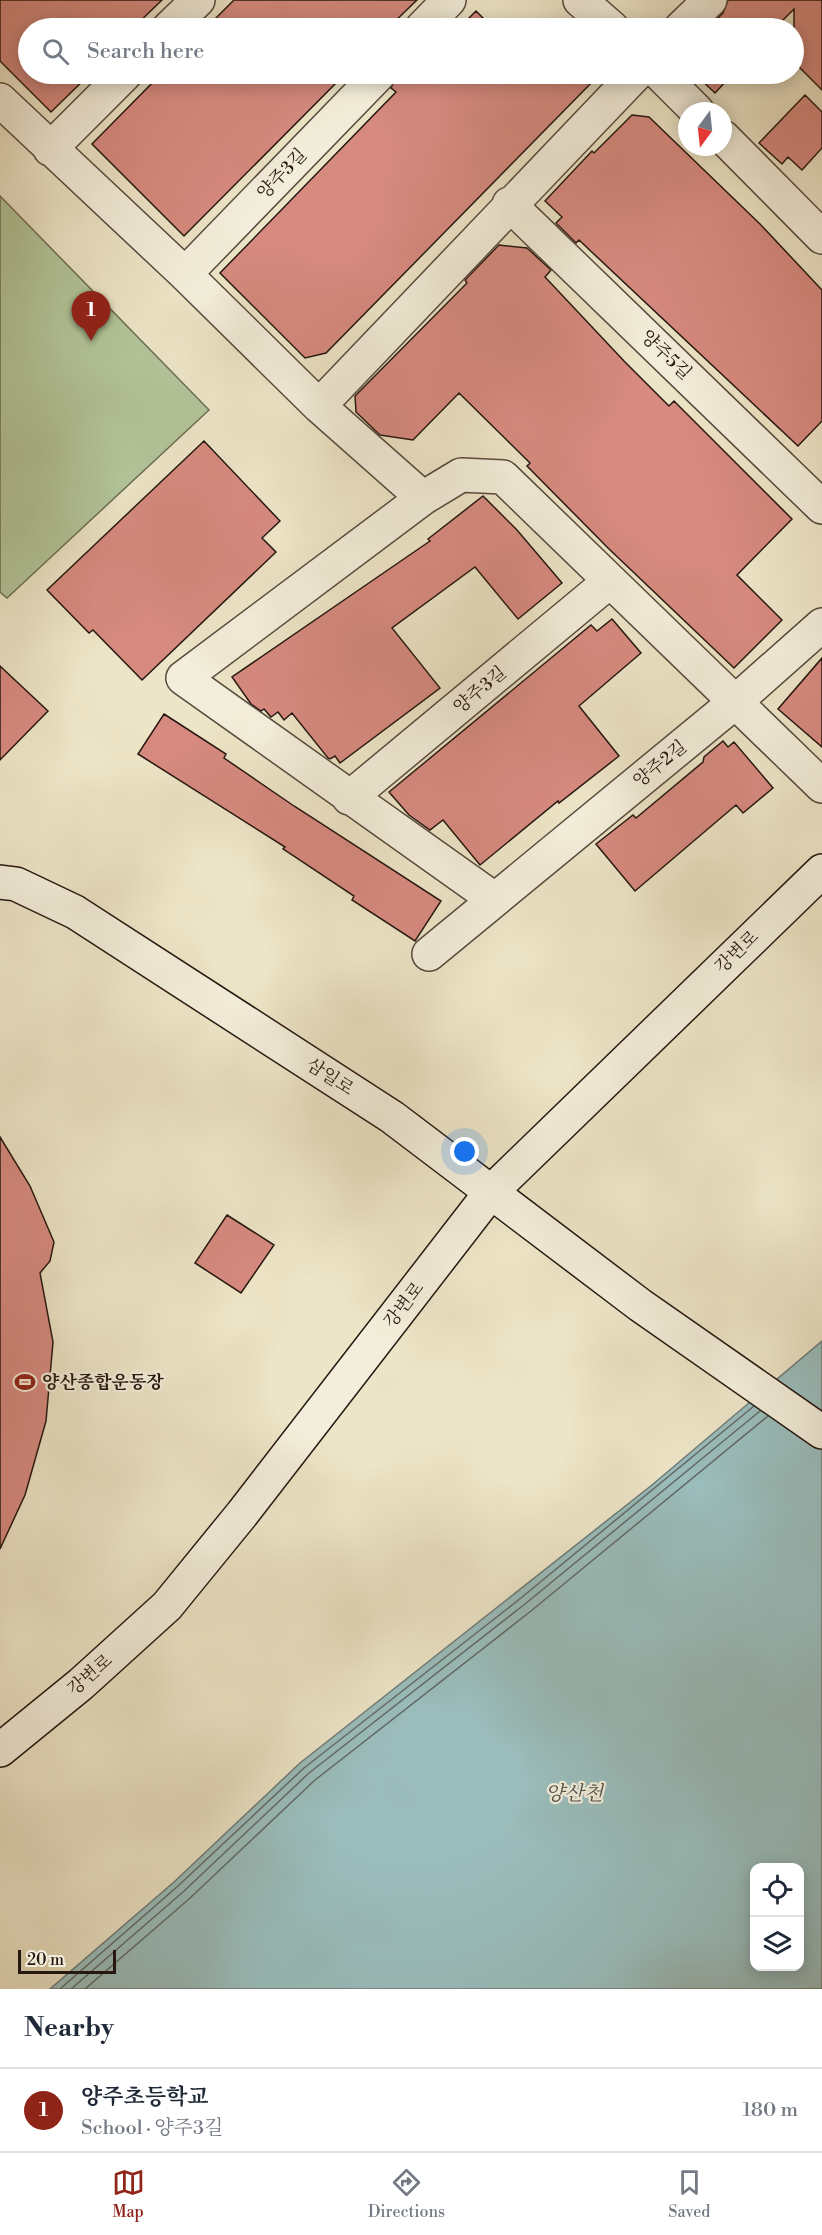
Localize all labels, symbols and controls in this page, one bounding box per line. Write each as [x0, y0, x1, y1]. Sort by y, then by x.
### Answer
search box [18, 18, 804, 84]
icon: search [39, 35, 72, 68]
text: Search here [87, 38, 204, 65]
north arrow [678, 102, 732, 156]
street label: 양주3길 [252, 144, 312, 204]
pin: 1 [72, 292, 110, 341]
street label: 양주5길 [636, 325, 696, 385]
street label: 양주3길 [449, 661, 511, 719]
street label: 양주2길 [629, 735, 691, 793]
street label: 강변로 [710, 926, 764, 978]
street label: 삼일로 [302, 1053, 358, 1101]
your location [450, 1137, 479, 1166]
street label: 강변로 [379, 1277, 429, 1333]
sports icon: 양산종합운동장 [13, 1370, 37, 1394]
place label: 양산종합운동장 [42, 1371, 164, 1394]
street label: 강변로 [63, 1649, 117, 1701]
water label: 양산천 [545, 1782, 605, 1807]
map controls [750, 1863, 804, 1971]
button: locate [750, 1863, 804, 1917]
button: layers [750, 1917, 804, 1971]
scale bar [18, 1947, 116, 1974]
text: 20 m [27, 1950, 64, 1970]
text: Nearby [24, 2012, 114, 2044]
text: 양주초등학교 [81, 2084, 209, 2111]
text: 1 [39, 2098, 48, 2123]
text: 180 m [743, 2098, 798, 2123]
text: School · 양주3길 [81, 2116, 223, 2141]
tab: Map [112, 2166, 145, 2222]
tab: Directions [368, 2166, 445, 2222]
tab: Saved [668, 2166, 710, 2222]

